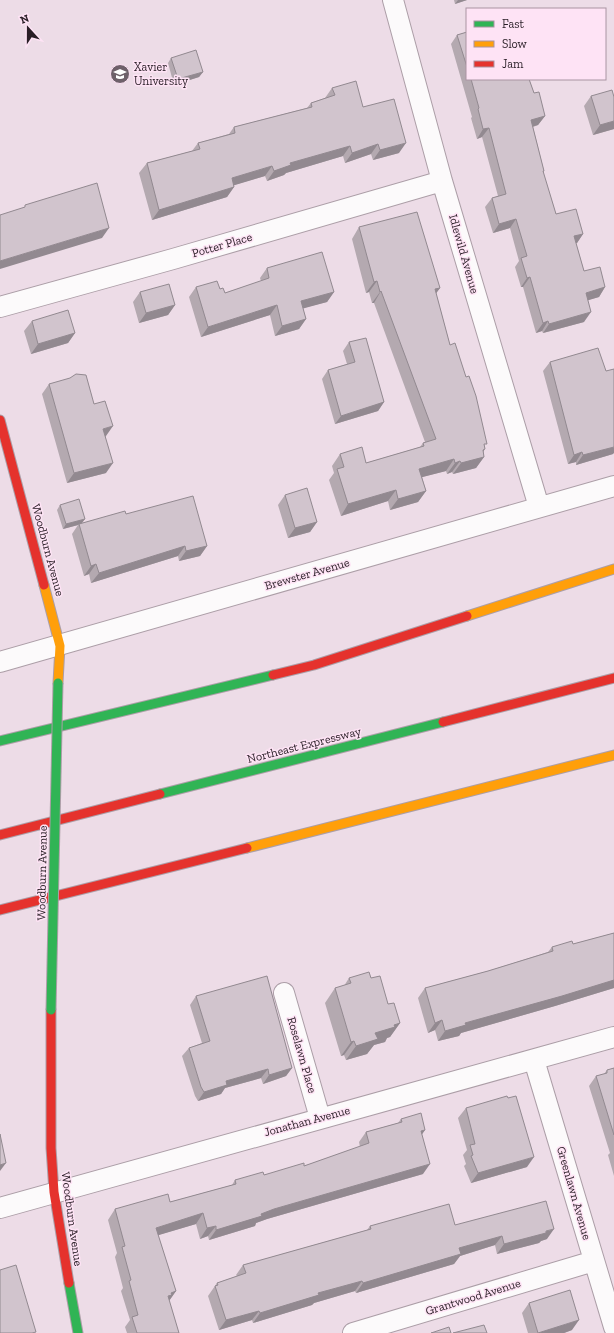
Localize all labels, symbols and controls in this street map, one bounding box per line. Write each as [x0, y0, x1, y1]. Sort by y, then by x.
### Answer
north arrow [8, 8, 48, 48]
legend [466, 8, 606, 80]
text: N [18, 11, 31, 27]
text: Fast [502, 17, 525, 31]
text: Slow [502, 37, 528, 51]
text: Jam [502, 57, 524, 71]
place label: Xavier University [134, 60, 189, 88]
school or university icon: Xavier University [109, 63, 131, 85]
street label: Idlewild Avenue [446, 213, 482, 296]
street label: Potter Place [190, 230, 254, 260]
street label: Woodburn Avenue [29, 502, 67, 598]
street label: Brewster Avenue [263, 555, 351, 593]
street label: Northeast Expressway [246, 724, 363, 766]
street label: Woodburn Avenue [34, 825, 50, 921]
street label: Roselawn Place [284, 1015, 320, 1095]
street label: Jonathan Avenue [263, 1103, 352, 1139]
street label: Greenlawn Avenue [554, 1145, 594, 1242]
street label: Woodburn Avenue [58, 1171, 86, 1267]
street label: Grantwood Avenue [424, 1276, 523, 1318]

